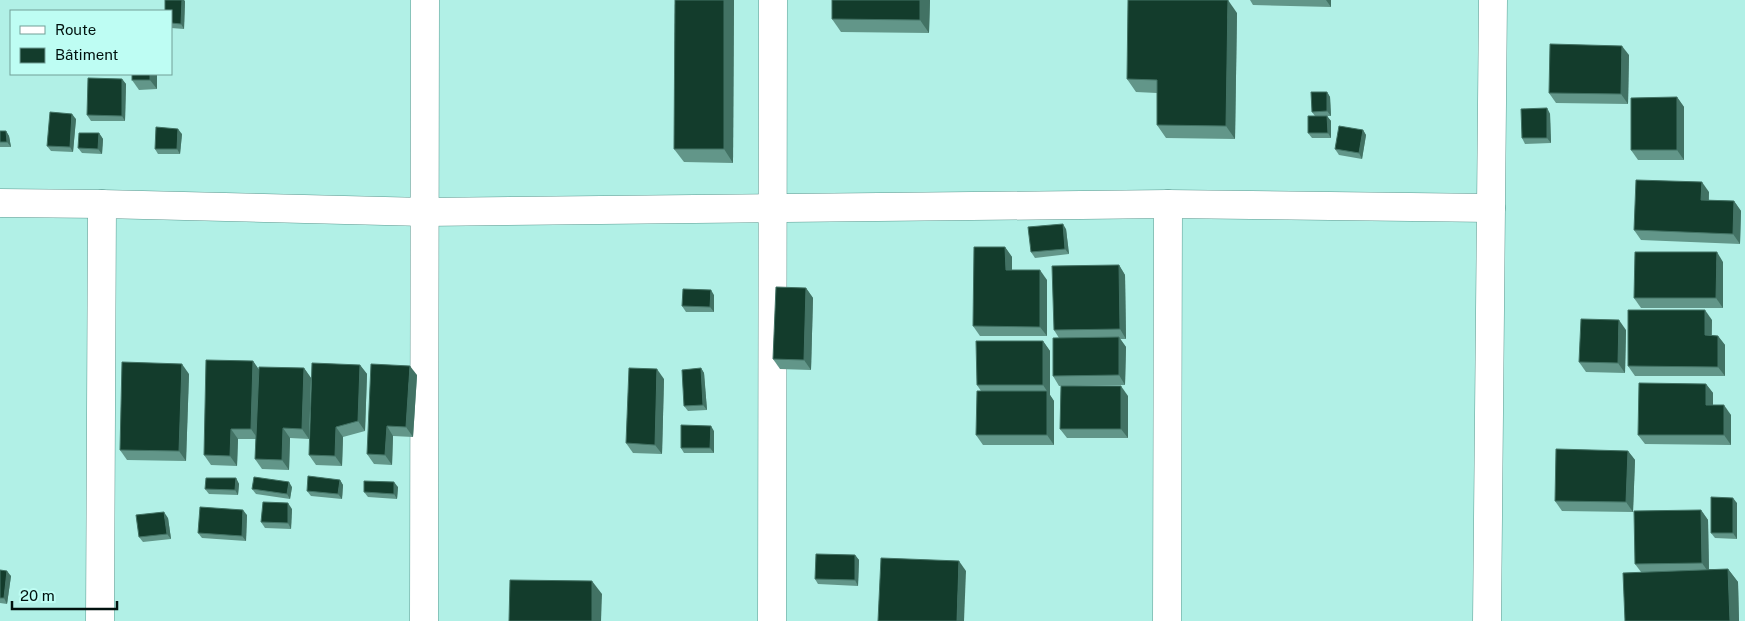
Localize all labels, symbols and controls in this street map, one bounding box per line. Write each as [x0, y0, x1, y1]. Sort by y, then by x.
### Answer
legend [10, 10, 172, 75]
text: Route [55, 21, 96, 38]
text: Bâtiment [55, 46, 118, 63]
scale bar [12, 578, 118, 610]
text: 20 m [20, 587, 55, 604]

